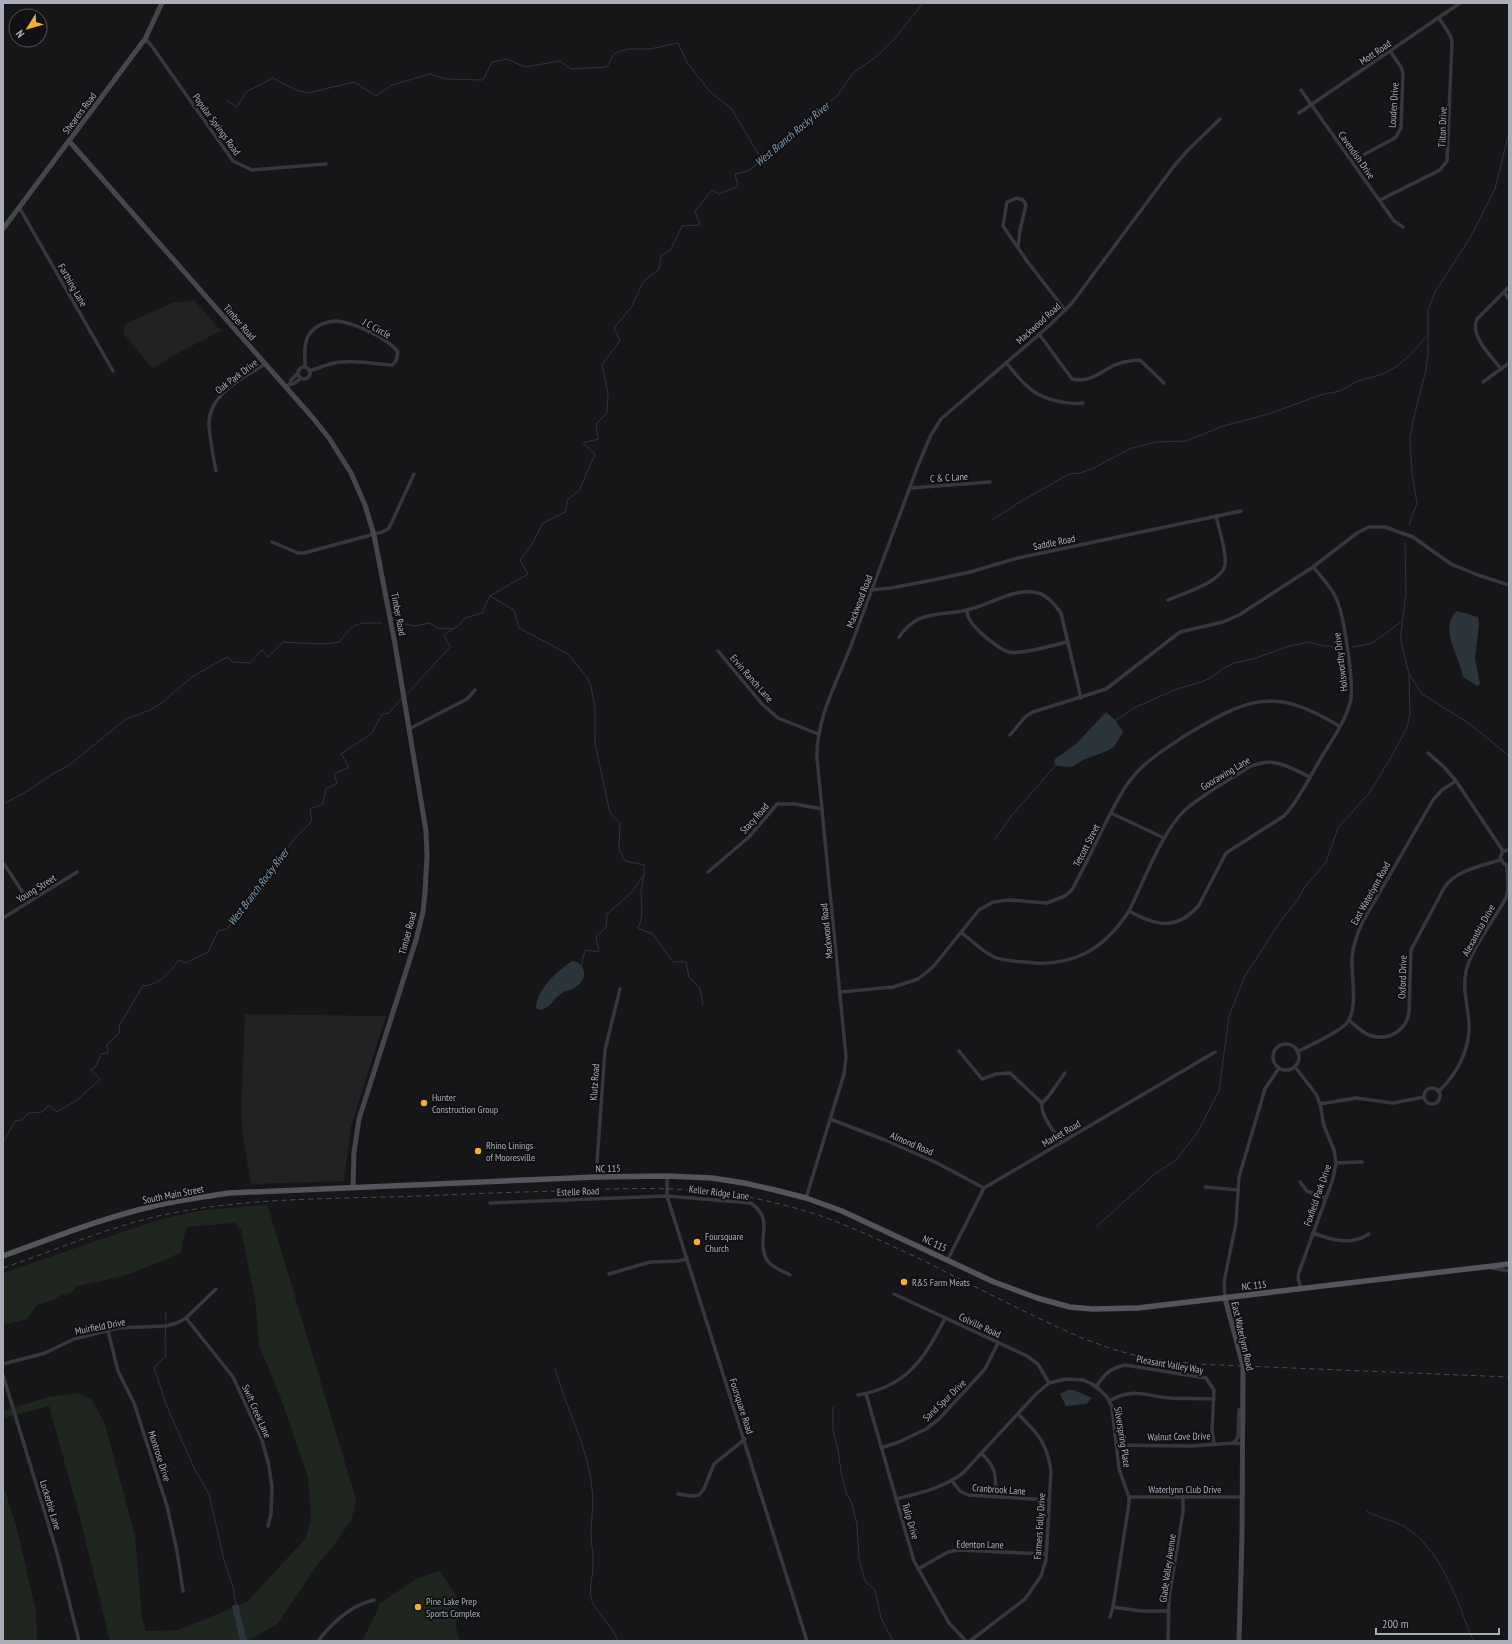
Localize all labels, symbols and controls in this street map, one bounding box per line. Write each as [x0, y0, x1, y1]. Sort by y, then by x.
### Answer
north arrow [8, 8, 48, 48]
text: N [13, 27, 27, 41]
street label: Mott Road [1357, 37, 1394, 68]
street label: Louden Drive [1385, 82, 1402, 128]
street label: Shearers Road [59, 90, 99, 137]
street label: Popular Springs Road [190, 91, 243, 158]
water label: West Branch Rocky River [752, 98, 833, 169]
street label: Tilton Drive [1435, 106, 1450, 148]
street label: Cavendish Drive [1335, 129, 1378, 182]
street label: Farthing Lane [55, 261, 90, 309]
street label: Mackwood Road [1013, 300, 1063, 347]
street label: Timber Road [220, 302, 259, 343]
street label: J C Circle [359, 315, 393, 341]
street label: Oak Park Drive [212, 356, 260, 397]
street label: C & C Lane [930, 470, 968, 485]
street label: Saddle Road [1032, 532, 1076, 553]
street label: Mackwood Road [843, 573, 876, 630]
street label: Timber Road [388, 591, 409, 637]
street label: Holsworthy Drive [1330, 632, 1351, 692]
street label: Ervin Ranch Lane [727, 652, 776, 705]
street label: Goorawing Lane [1198, 754, 1252, 793]
street label: Stacy Road [737, 800, 772, 836]
street label: Tetcott Street [1070, 821, 1103, 869]
water label: West Branch Rocky River [225, 844, 293, 928]
street label: East Waterlynn Road [1348, 859, 1393, 927]
street label: Young Street [14, 871, 59, 906]
street label: Alexandria Drive [1459, 902, 1498, 958]
street label: Mackwood Road [817, 903, 836, 959]
street label: Timber Road [396, 910, 419, 956]
street label: Oxford Drive [1395, 955, 1410, 999]
street label: Klutz Road [587, 1063, 602, 1101]
place label: Hunter Construction Group [432, 1091, 498, 1116]
marker: Hunter Construction Group [419, 1098, 429, 1108]
street label: Market Road [1039, 1117, 1083, 1150]
street label: Almond Road [888, 1129, 935, 1158]
place label: Rhino Linings of Mooresville [486, 1139, 535, 1164]
marker: Rhino Linings of Mooresville [473, 1146, 483, 1156]
street label: NC 115 [595, 1162, 621, 1175]
street label: Foxfield Park Drive [1301, 1163, 1334, 1228]
street label: South Main Street [141, 1182, 205, 1207]
street label: Keller Ridge Lane [688, 1182, 750, 1203]
street label: Estelle Road [557, 1184, 599, 1199]
place label: Foursquare Church [705, 1230, 743, 1255]
street label: NC 115 [921, 1232, 949, 1255]
marker: Foursquare Church [692, 1237, 702, 1247]
place label: R&S Farm Meats [912, 1276, 971, 1289]
marker: R&S Farm Meats [899, 1277, 909, 1287]
street label: NC 115 [1241, 1278, 1267, 1293]
street label: East Waterlynn Road [1228, 1300, 1257, 1372]
street label: Colville Road [957, 1310, 1003, 1341]
street label: Muirfield Drive [74, 1315, 126, 1338]
street label: Pleasant Valley Way [1135, 1352, 1205, 1377]
street label: Foursquare Road [726, 1377, 757, 1436]
street label: Sand Spur Drive [920, 1377, 969, 1424]
street label: Swift Creek Lane [239, 1382, 274, 1440]
street label: Silverspring Place [1111, 1406, 1134, 1468]
street label: Montrose Drive [145, 1429, 174, 1483]
street label: Walnut Cove Drive [1147, 1429, 1211, 1444]
street label: Lockerbie Lane [37, 1479, 64, 1532]
street label: Cranbrook Lane [972, 1481, 1026, 1498]
street label: Waterlynn Club Drive [1149, 1483, 1221, 1496]
street label: Farmers Folly Drive [1031, 1492, 1048, 1560]
street label: Tulip Drive [899, 1502, 922, 1541]
street label: Glade Valley Avenue [1156, 1533, 1179, 1603]
street label: Edenton Lane [956, 1538, 1004, 1551]
place label: Pine Lake Prep Sports Complex [426, 1595, 480, 1620]
marker: Pine Lake Prep Sports Complex [413, 1602, 423, 1612]
scale bar [1376, 1610, 1499, 1636]
text: 200 m [1382, 1616, 1409, 1631]

